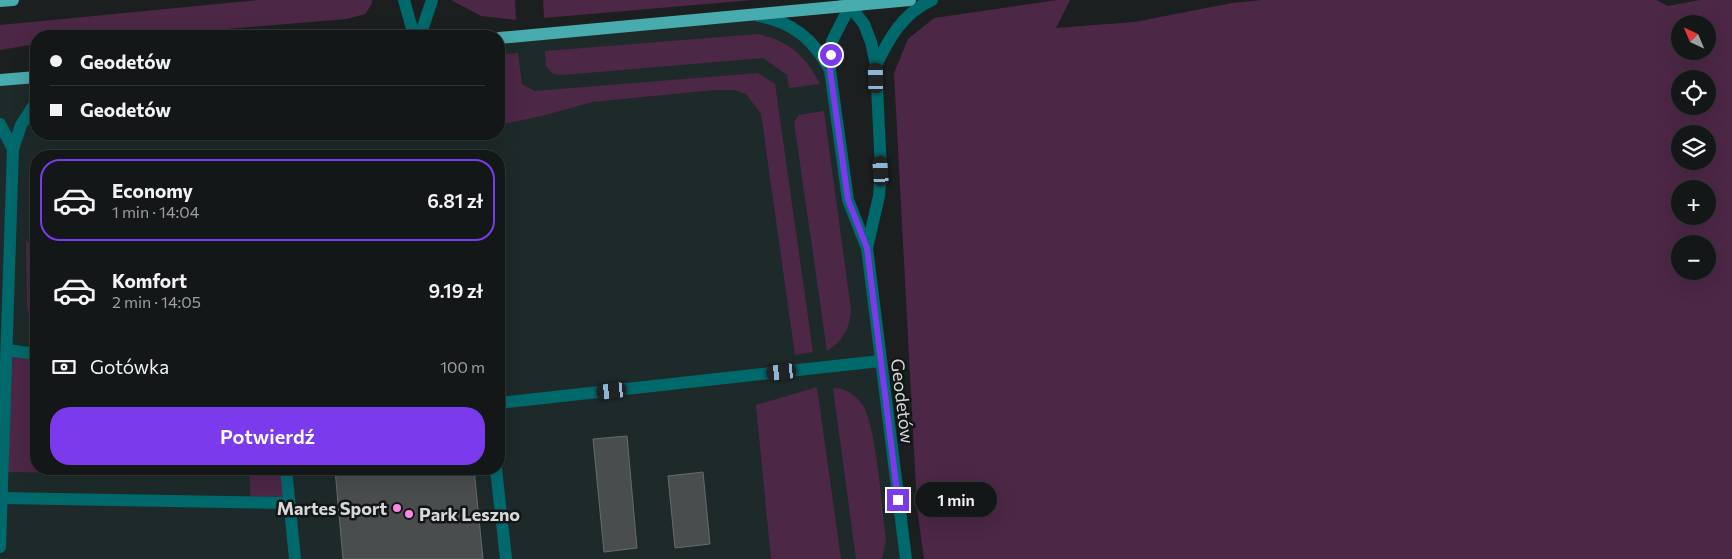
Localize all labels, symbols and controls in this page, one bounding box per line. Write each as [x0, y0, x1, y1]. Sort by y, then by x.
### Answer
north arrow [1671, 15, 1716, 60]
map controls [1671, 15, 1716, 280]
route start [820, 44, 842, 66]
text: Geodetów [80, 50, 171, 73]
car [868, 63, 883, 93]
button: locate [1671, 70, 1716, 115]
text: Geodetów [80, 98, 171, 121]
button: layers [1671, 125, 1716, 170]
car [872, 156, 889, 186]
icon: car [52, 178, 97, 223]
text: Economy [112, 179, 193, 202]
button: + [1671, 180, 1716, 225]
text: 6.81 zł [427, 189, 483, 212]
text: 1 min · 14:04 [112, 202, 199, 221]
button: − [1671, 235, 1716, 280]
icon: car [52, 268, 97, 313]
text: Komfort [112, 269, 187, 292]
text: 9.19 zł [428, 279, 483, 302]
text: 2 min · 14:05 [112, 292, 201, 311]
icon: cash [50, 353, 78, 381]
text: Gotówka [90, 355, 169, 378]
text: 100 m [440, 357, 485, 376]
street label: Geodetów [887, 357, 919, 445]
car [766, 363, 797, 381]
car [596, 382, 627, 400]
button: Potwierdź [50, 407, 485, 465]
callout: 1 min [916, 482, 998, 518]
route end [887, 489, 909, 511]
text: 1 min [937, 490, 975, 509]
place label: Martes Sport [277, 497, 387, 519]
marker: Martes Sport [391, 502, 403, 514]
place label: Park Leszno [419, 503, 520, 525]
marker: Park Leszno [403, 508, 415, 520]

